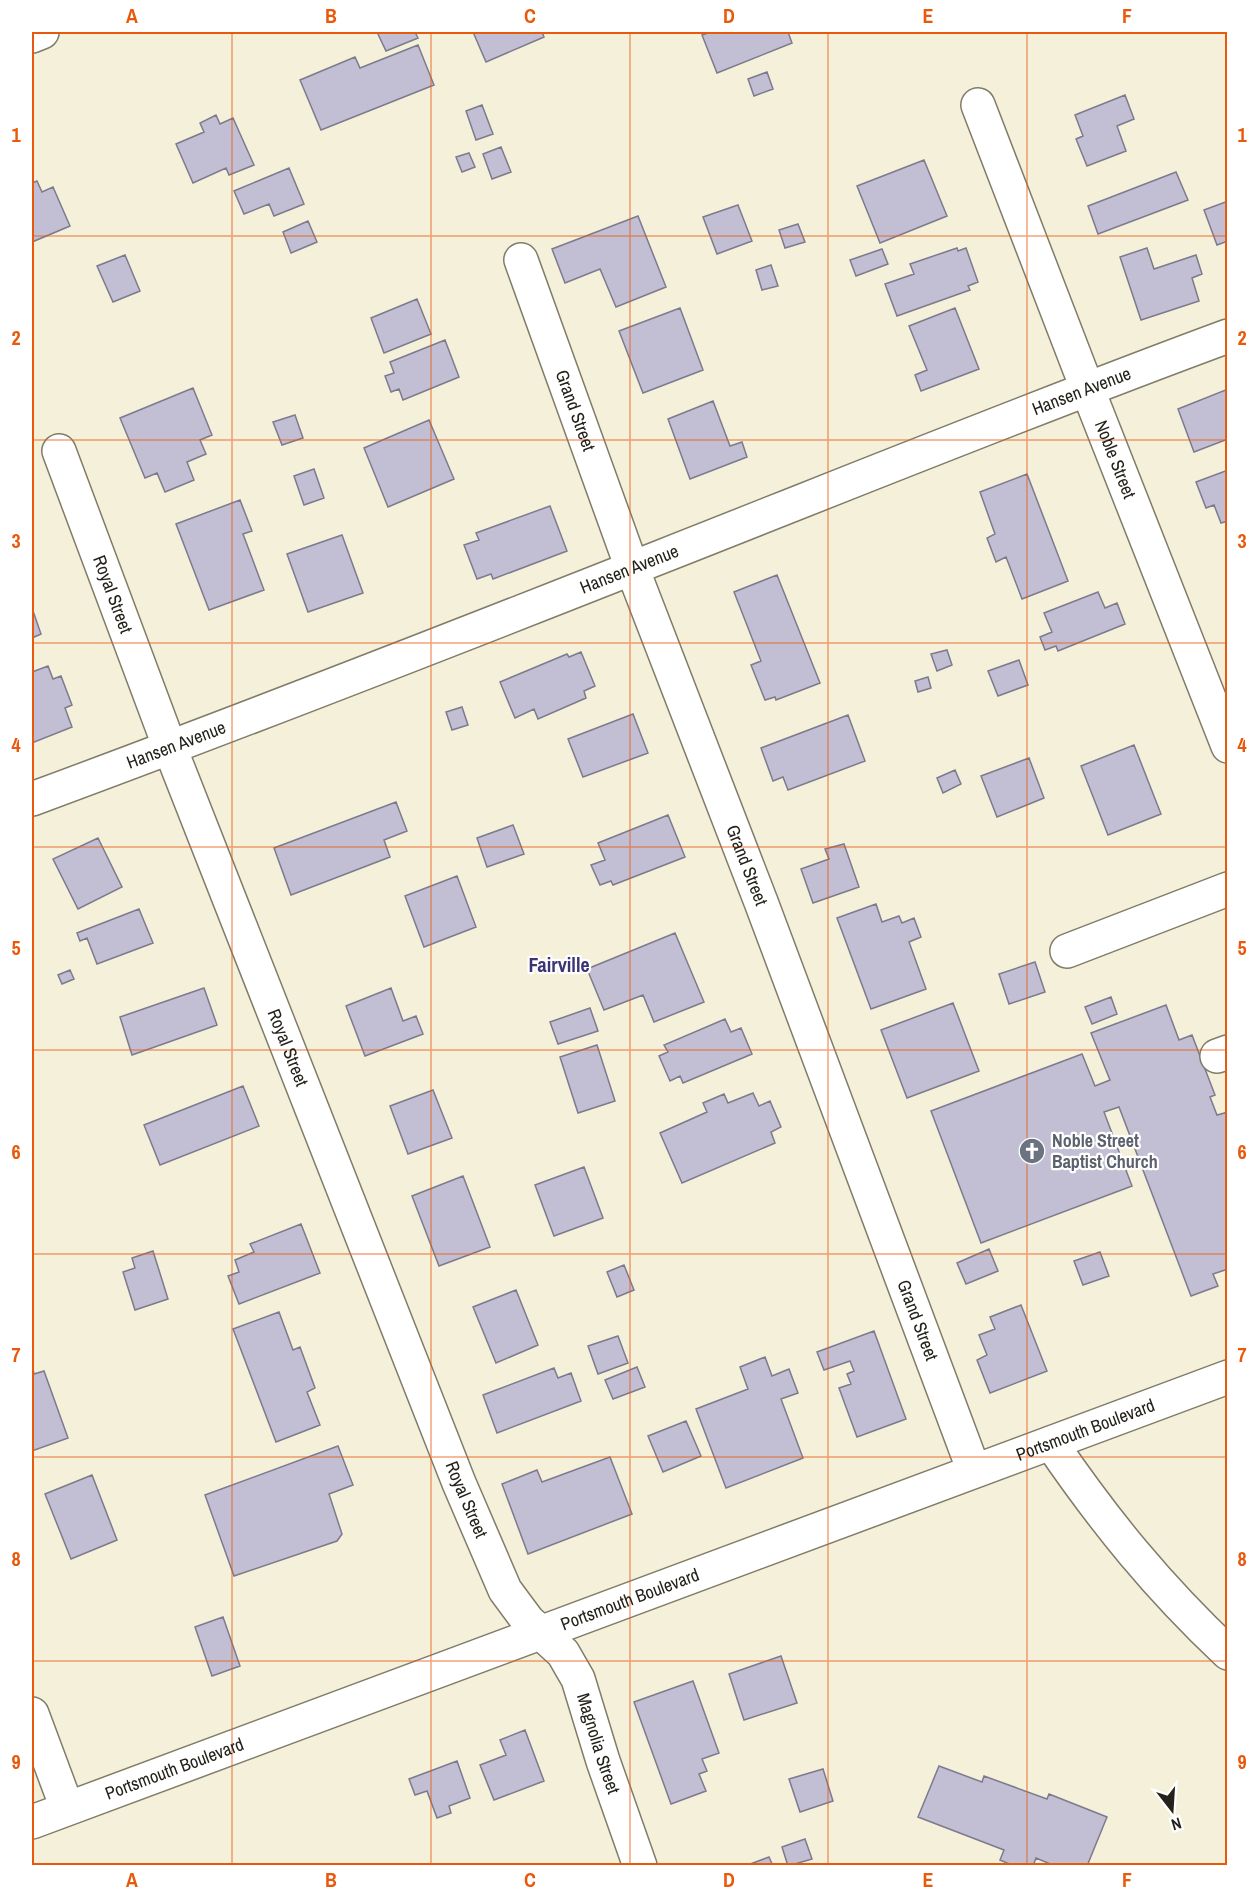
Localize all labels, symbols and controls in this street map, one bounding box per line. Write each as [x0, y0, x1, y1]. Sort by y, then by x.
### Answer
text: A [126, 2, 138, 29]
text: B [325, 2, 337, 29]
text: C [524, 2, 536, 29]
text: D [723, 2, 735, 29]
text: E [923, 2, 934, 29]
text: F [1122, 2, 1132, 29]
text: 1 [11, 121, 21, 148]
text: 1 [1237, 121, 1247, 148]
text: 2 [11, 324, 21, 351]
text: 2 [1237, 324, 1247, 351]
street label: Hansen Avenue [1028, 360, 1134, 421]
street label: Grand Street [550, 366, 602, 454]
street label: Noble Street [1089, 416, 1142, 502]
text: 3 [11, 527, 21, 554]
text: 3 [1237, 527, 1247, 554]
street label: Hansen Avenue [576, 538, 682, 600]
street label: Royal Street [87, 552, 139, 637]
street label: Hansen Avenue [123, 714, 229, 775]
text: 4 [11, 731, 21, 758]
text: 4 [1237, 731, 1247, 758]
street label: Grand Street [720, 821, 774, 909]
text: 5 [11, 934, 21, 961]
text: 5 [1237, 934, 1247, 961]
district label: Fairville [528, 951, 590, 978]
street label: Royal Street [262, 1005, 315, 1090]
place label: Noble Street Baptist Church [1052, 1128, 1158, 1174]
church icon: Noble Street Baptist Church [1017, 1136, 1047, 1166]
text: 6 [11, 1138, 21, 1165]
text: 6 [1237, 1138, 1247, 1165]
street label: Grand Street [891, 1276, 945, 1364]
text: 7 [11, 1341, 21, 1368]
text: 7 [1237, 1341, 1247, 1368]
street label: Portsmouth Boulevard [1012, 1392, 1158, 1467]
street label: Royal Street [440, 1457, 494, 1542]
text: 8 [11, 1545, 21, 1572]
text: 8 [1237, 1545, 1247, 1572]
street label: Portsmouth Boulevard [557, 1562, 703, 1636]
street label: Magnolia Street [571, 1690, 627, 1797]
street label: Portsmouth Boulevard [101, 1731, 247, 1806]
text: 9 [11, 1748, 21, 1775]
text: 9 [1237, 1748, 1247, 1775]
north arrow [1142, 1780, 1202, 1840]
text: N [1169, 1812, 1184, 1836]
text: A [126, 1866, 138, 1893]
text: B [325, 1866, 337, 1893]
text: C [524, 1866, 536, 1893]
text: D [723, 1866, 735, 1893]
text: E [923, 1866, 934, 1893]
text: F [1122, 1866, 1132, 1893]

